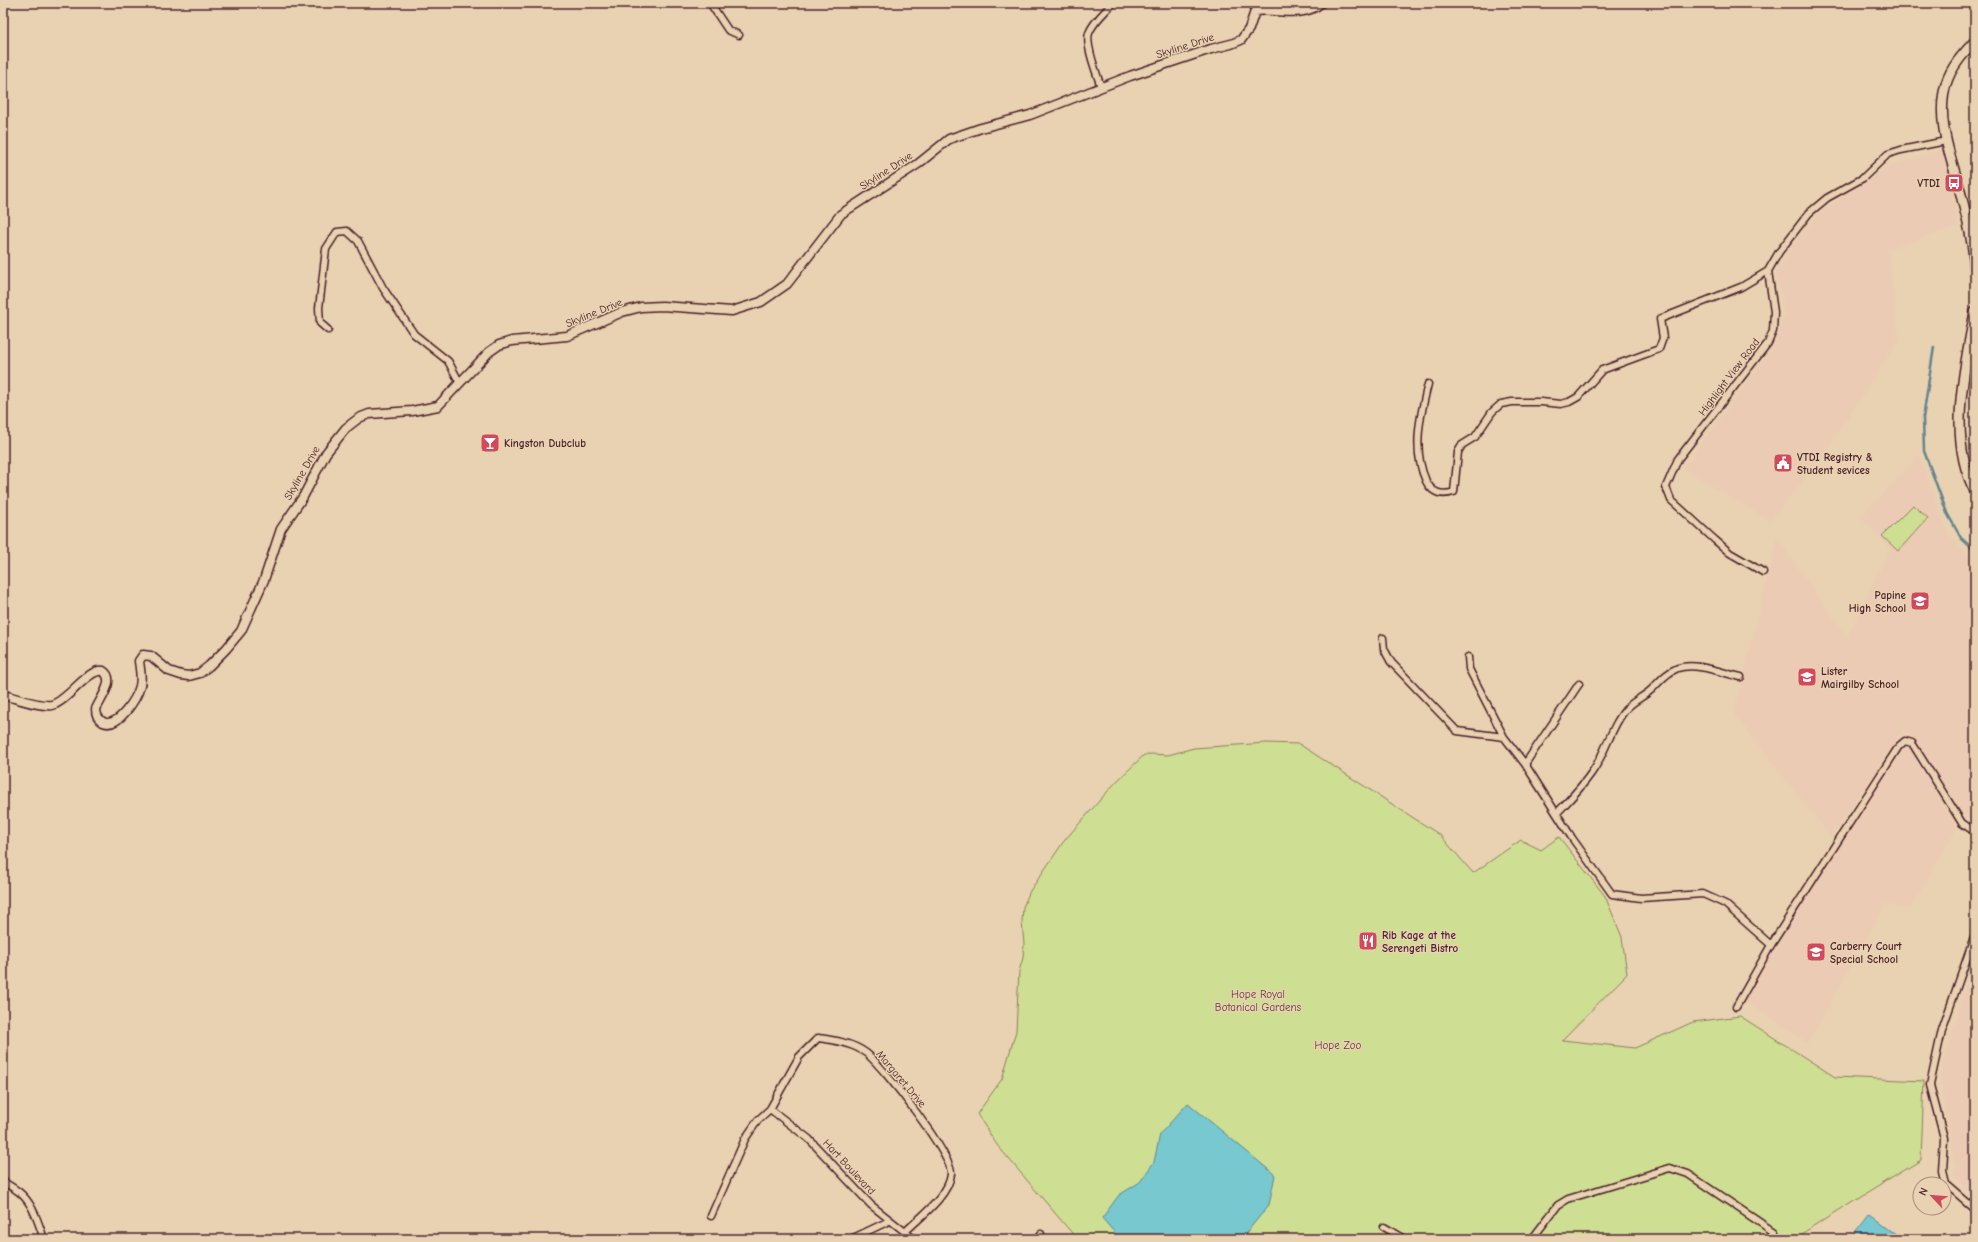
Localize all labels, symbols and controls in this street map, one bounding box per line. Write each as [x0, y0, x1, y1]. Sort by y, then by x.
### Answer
street label: Skyline Drive [1154, 30, 1216, 61]
street label: Skyline Drive [857, 149, 915, 193]
bus stop icon: VTDI [1943, 172, 1965, 194]
place label: VTDI [1917, 177, 1941, 190]
street label: Skyline Drive [564, 296, 625, 330]
street label: Highlight View Road [1696, 336, 1762, 418]
bar icon: Kingston Dubclub [479, 432, 501, 454]
place label: Kingston Dubclub [504, 437, 586, 450]
street label: Skyline Drive [281, 443, 323, 502]
place label: VTDI Registry & Student sevices [1797, 451, 1873, 477]
public building icon: VTDI Registry & Student sevices [1772, 452, 1794, 474]
place label: Papine High School [1849, 589, 1907, 615]
school or university icon: Papine High School [1909, 590, 1931, 612]
place label: Lister Mairgilby School [1821, 665, 1899, 691]
school or university icon: Lister Mairgilby School [1796, 666, 1818, 688]
place label: Rib Kage at the Serengeti Bistro [1382, 929, 1458, 955]
restaurant icon: Rib Kage at the Serengeti Bistro [1357, 930, 1379, 952]
place label: Carberry Court Special School [1830, 940, 1902, 966]
school or university icon: Carberry Court Special School [1805, 941, 1827, 963]
park label: Hope Royal Botanical Gardens [1215, 988, 1302, 1014]
park label: Hope Zoo [1315, 1039, 1362, 1052]
street label: Margaret Drive [873, 1048, 929, 1111]
street label: Hart Boulevard [820, 1137, 878, 1197]
north arrow [1912, 1176, 1952, 1216]
text: N [1916, 1186, 1931, 1198]

